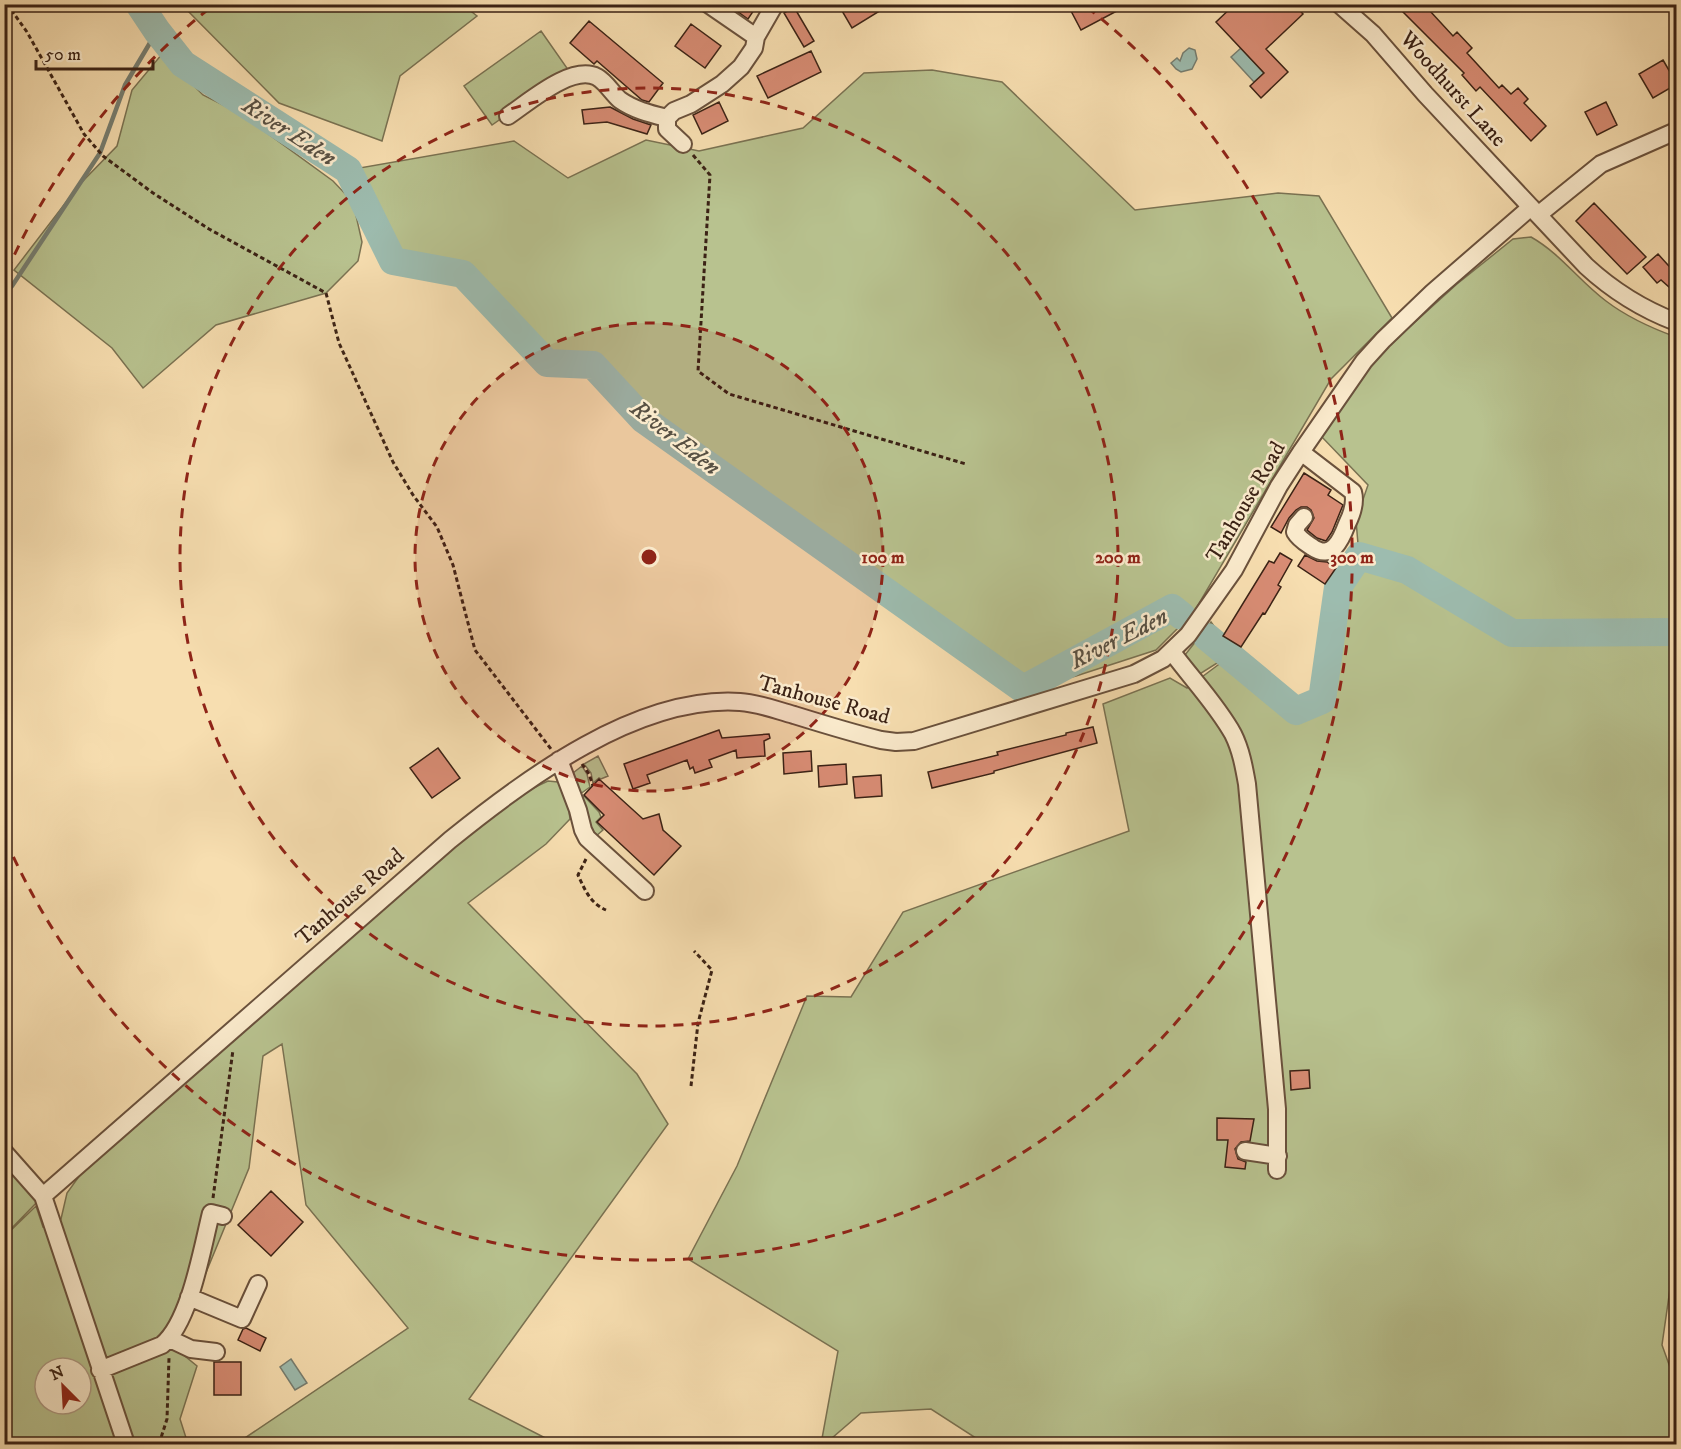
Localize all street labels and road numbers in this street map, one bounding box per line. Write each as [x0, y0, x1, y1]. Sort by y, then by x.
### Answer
street label: Woodhurst Lane [1393, 25, 1512, 152]
street label: Tanhouse Road [1201, 437, 1291, 567]
street label: Tanhouse Road [755, 669, 893, 731]
street label: Tanhouse Road [290, 843, 410, 951]

